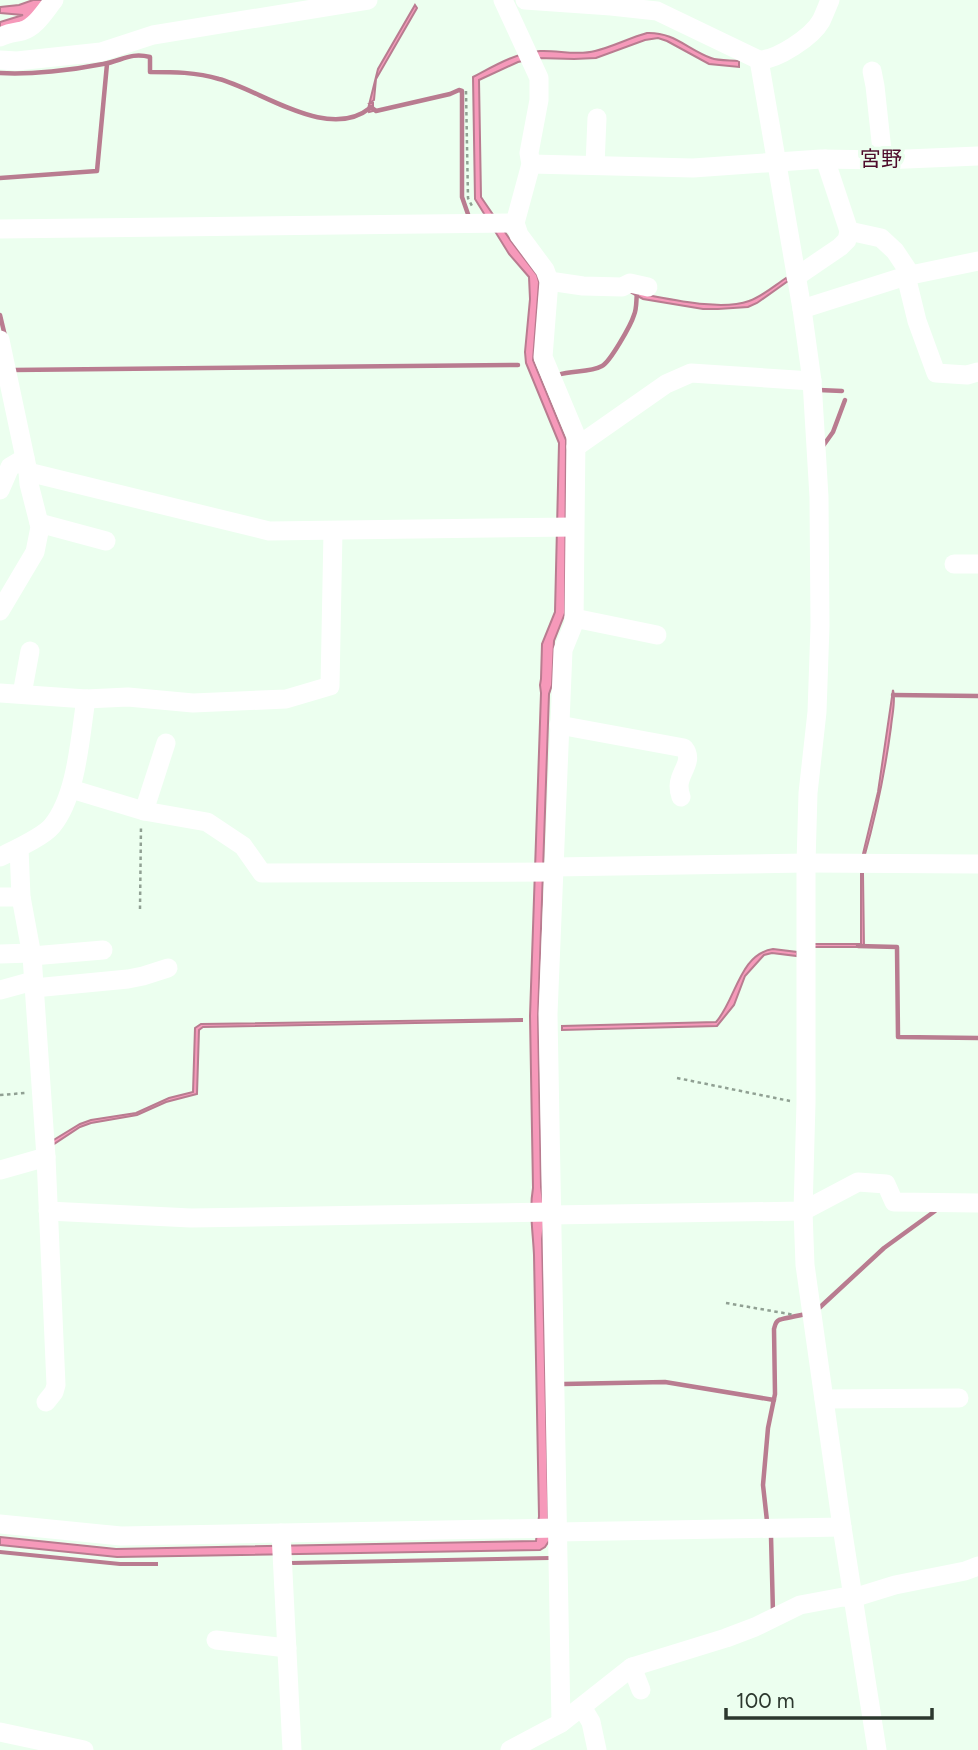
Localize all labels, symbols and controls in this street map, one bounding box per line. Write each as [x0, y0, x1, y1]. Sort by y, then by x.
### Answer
district label: 宮野 [860, 146, 902, 171]
scale bar [726, 1676, 932, 1720]
text: 100 m [736, 1688, 795, 1713]

